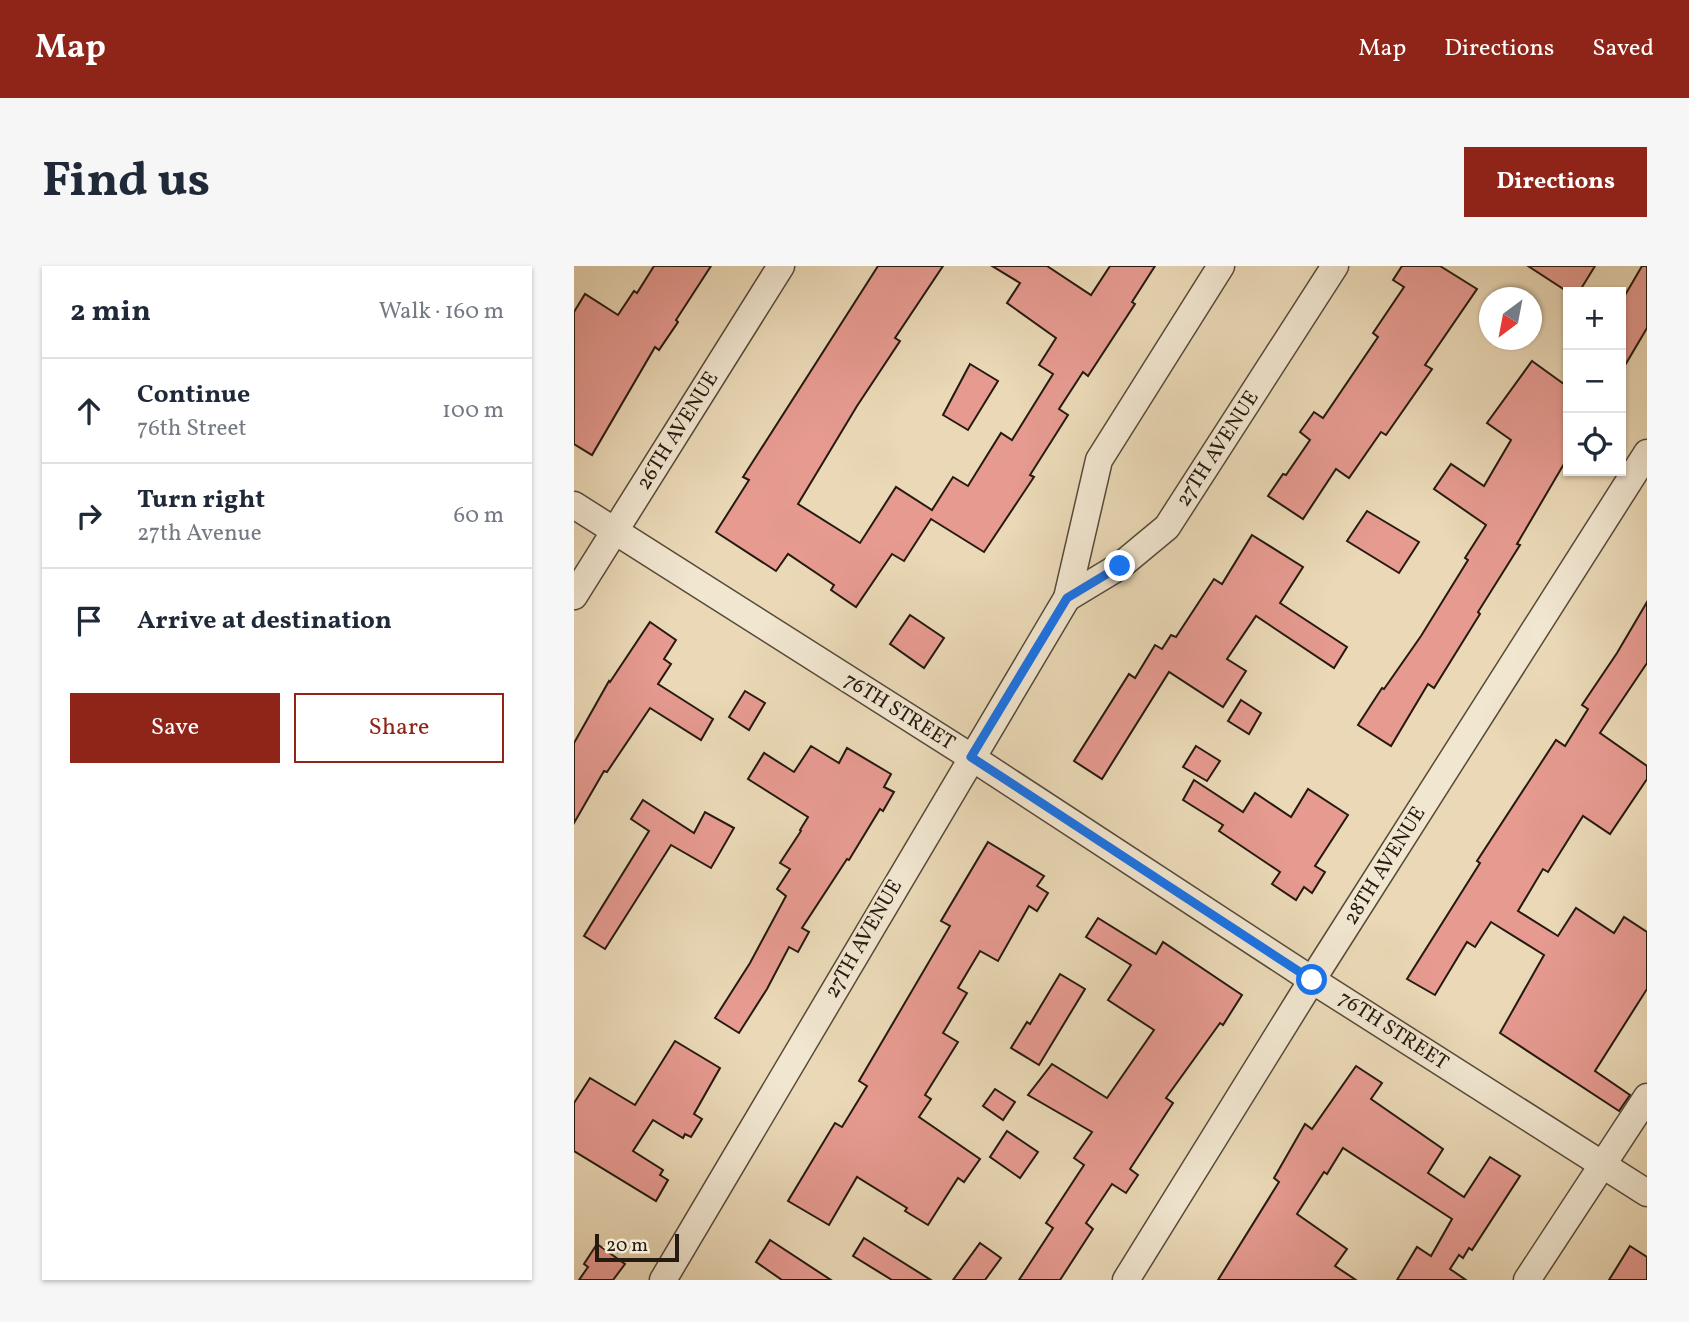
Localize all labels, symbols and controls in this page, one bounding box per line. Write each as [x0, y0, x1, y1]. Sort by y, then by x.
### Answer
text: Map [35, 26, 106, 72]
text: Map [1358, 32, 1406, 66]
text: Directions [1444, 32, 1554, 66]
text: Saved [1592, 32, 1654, 66]
button: Directions [1464, 147, 1647, 217]
text: Find us [42, 148, 210, 217]
north arrow [1479, 287, 1542, 350]
map controls [1563, 287, 1626, 476]
button: + [1563, 287, 1626, 350]
text: 2 min [70, 291, 151, 333]
text: Walk · 160 m [379, 296, 504, 328]
button: − [1563, 350, 1626, 413]
street label: 26TH AVENUE [630, 366, 726, 496]
text: Continue [137, 377, 250, 413]
street label: 27TH AVENUE [1170, 385, 1266, 513]
icon: ahead [70, 392, 108, 430]
text: 100 m [442, 395, 504, 427]
text: 76th Street [137, 413, 246, 445]
button: locate [1563, 413, 1626, 476]
text: Turn right [137, 482, 265, 518]
icon: right [70, 497, 108, 535]
text: 60 m [454, 500, 504, 532]
text: 27th Avenue [137, 518, 262, 550]
route end [1104, 550, 1135, 581]
icon: arrive [70, 602, 108, 640]
text: Arrive at destination [137, 603, 392, 639]
street label: 76TH STREET [838, 666, 960, 758]
button: Save [70, 693, 280, 763]
button: Share [294, 693, 504, 763]
street label: 28TH AVENUE [1337, 801, 1433, 931]
street label: 27TH AVENUE [818, 874, 910, 1004]
route start [1296, 964, 1327, 995]
street label: 76TH STREET [1332, 984, 1454, 1078]
scale bar [595, 1231, 679, 1263]
text: 20 m [606, 1233, 648, 1259]

